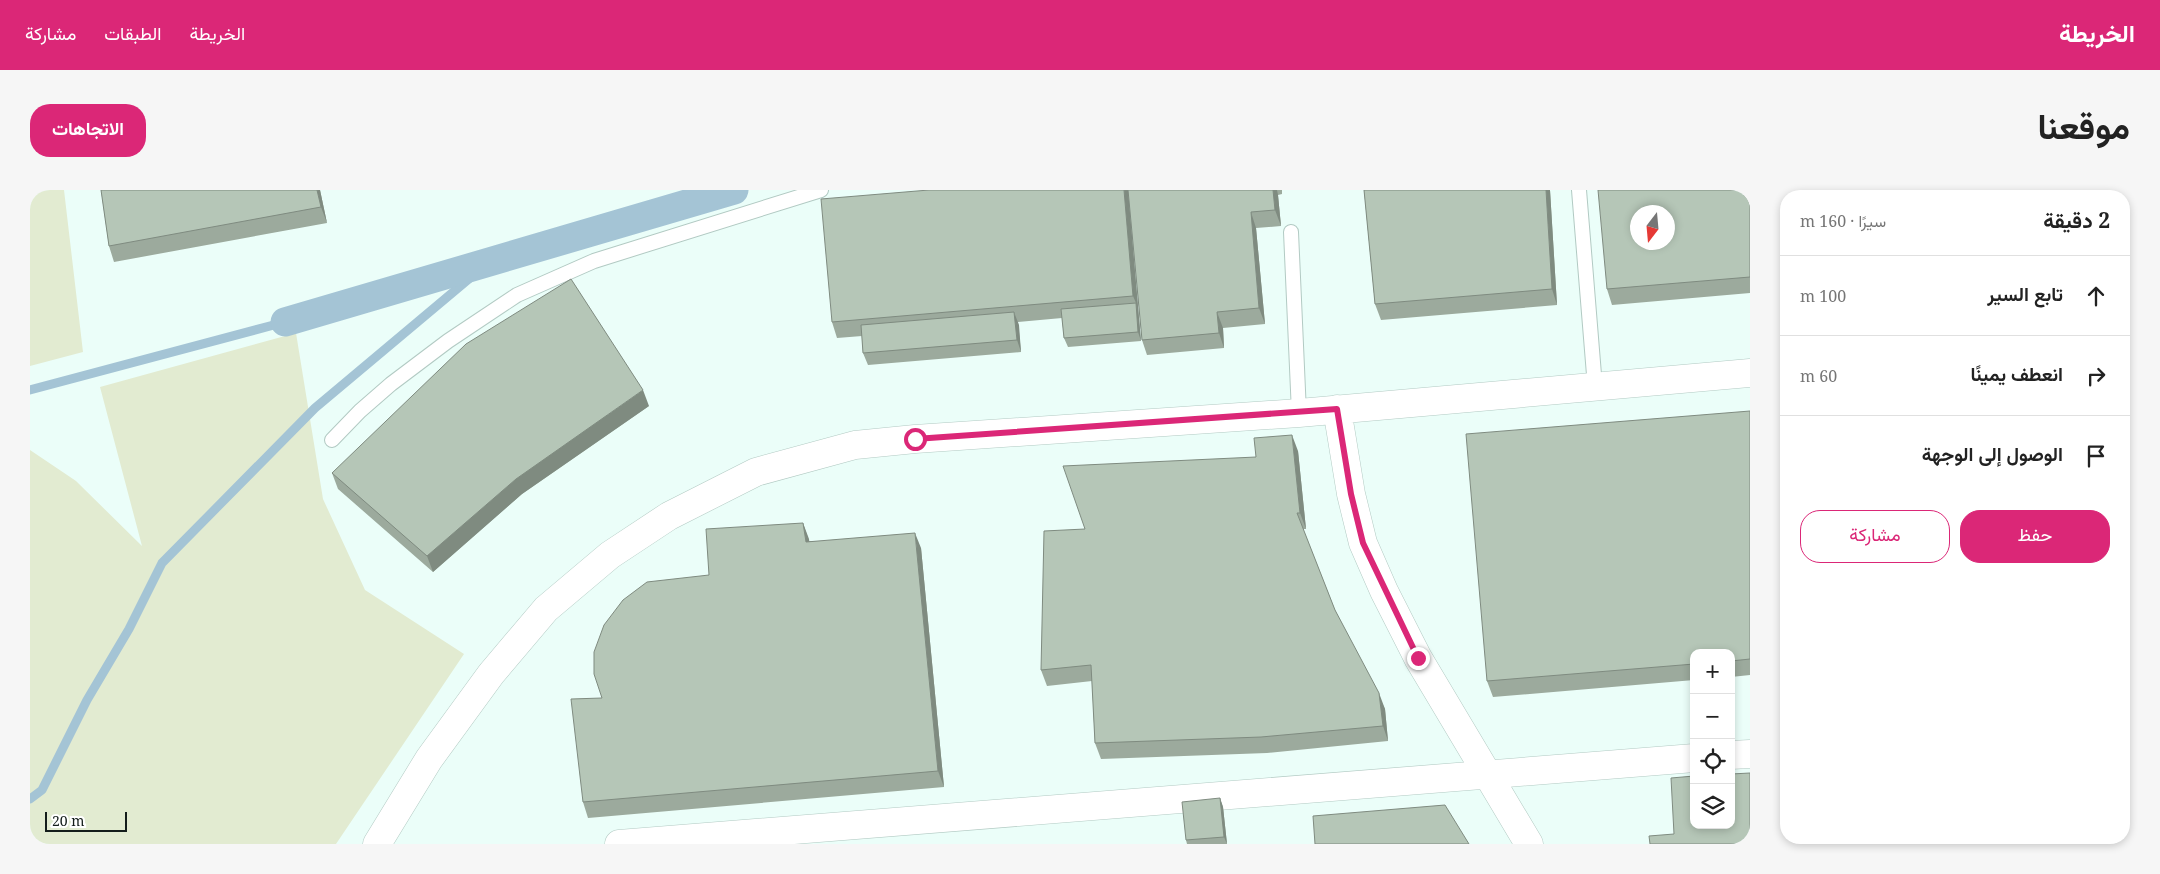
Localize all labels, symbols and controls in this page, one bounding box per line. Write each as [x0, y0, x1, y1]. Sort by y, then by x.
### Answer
text: الخريطة [2059, 16, 2135, 49]
text: مشاركة [25, 21, 76, 45]
text: الطبقات [104, 21, 161, 45]
text: الخريطة [189, 21, 245, 45]
text: موقعنا [2037, 102, 2130, 149]
button: الاتجاهات [30, 104, 146, 157]
north arrow [1630, 205, 1675, 250]
text: 2 دقيقة [2043, 206, 2110, 234]
text: سيرًا · 160 m [1800, 210, 1886, 232]
text: تابع السير [1987, 281, 2063, 307]
icon: ahead [2082, 282, 2110, 310]
text: 100 m [1800, 285, 1846, 307]
text: انعطف يمينًا [1970, 361, 2063, 387]
icon: right [2082, 362, 2110, 390]
text: 60 m [1800, 365, 1837, 387]
route start [904, 428, 927, 451]
text: الوصول إلى الوجهة [1922, 441, 2063, 467]
icon: arrive [2082, 442, 2110, 470]
button: مشاركة [1800, 510, 1950, 563]
button: حفظ [1960, 510, 2110, 563]
route end [1407, 647, 1430, 670]
map controls [1690, 649, 1735, 829]
button: + [1690, 649, 1735, 694]
button: − [1690, 694, 1735, 739]
button: locate [1690, 739, 1735, 784]
button: layers [1690, 784, 1735, 829]
scale bar [45, 809, 128, 832]
text: 20 m [52, 811, 85, 830]

